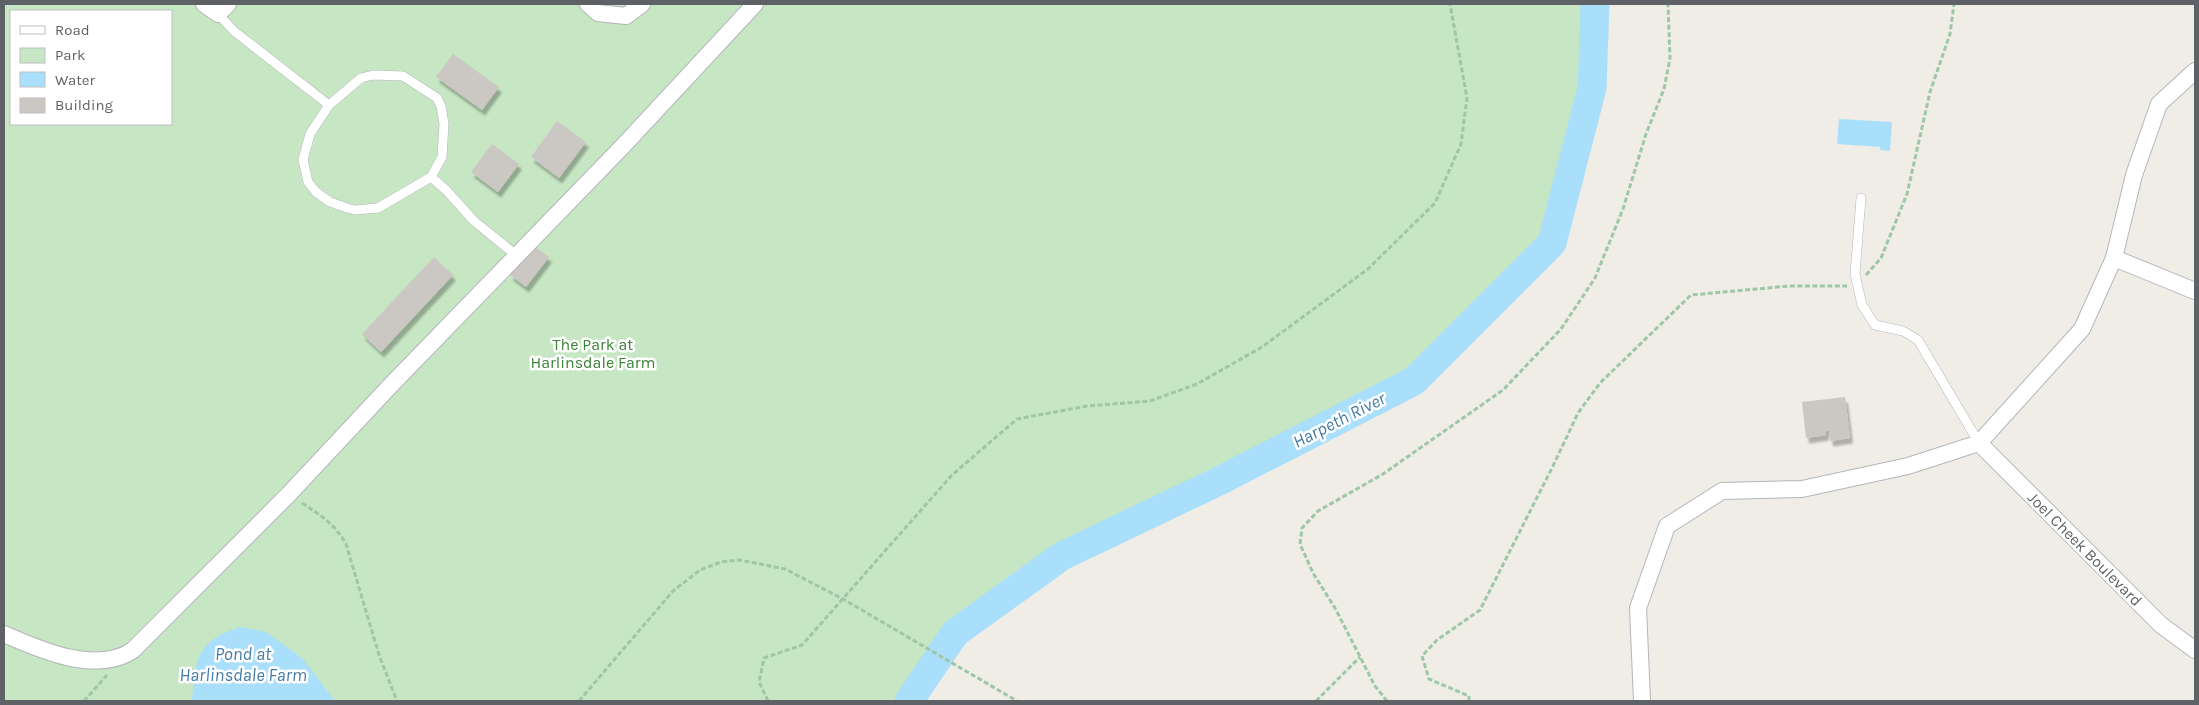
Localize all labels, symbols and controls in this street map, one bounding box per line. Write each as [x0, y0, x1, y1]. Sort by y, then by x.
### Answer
legend [10, 10, 172, 125]
text: Road [55, 21, 90, 39]
text: Park [55, 46, 85, 64]
text: Water [55, 71, 96, 89]
text: Building [55, 96, 113, 114]
park label: The Park at Harlinsdale Farm [531, 335, 655, 372]
water label: Harpeth River [1289, 387, 1390, 453]
street label: Joel Cheek Boulevard [2024, 488, 2146, 610]
water label: Pond at Harlinsdale Farm [179, 643, 307, 686]

